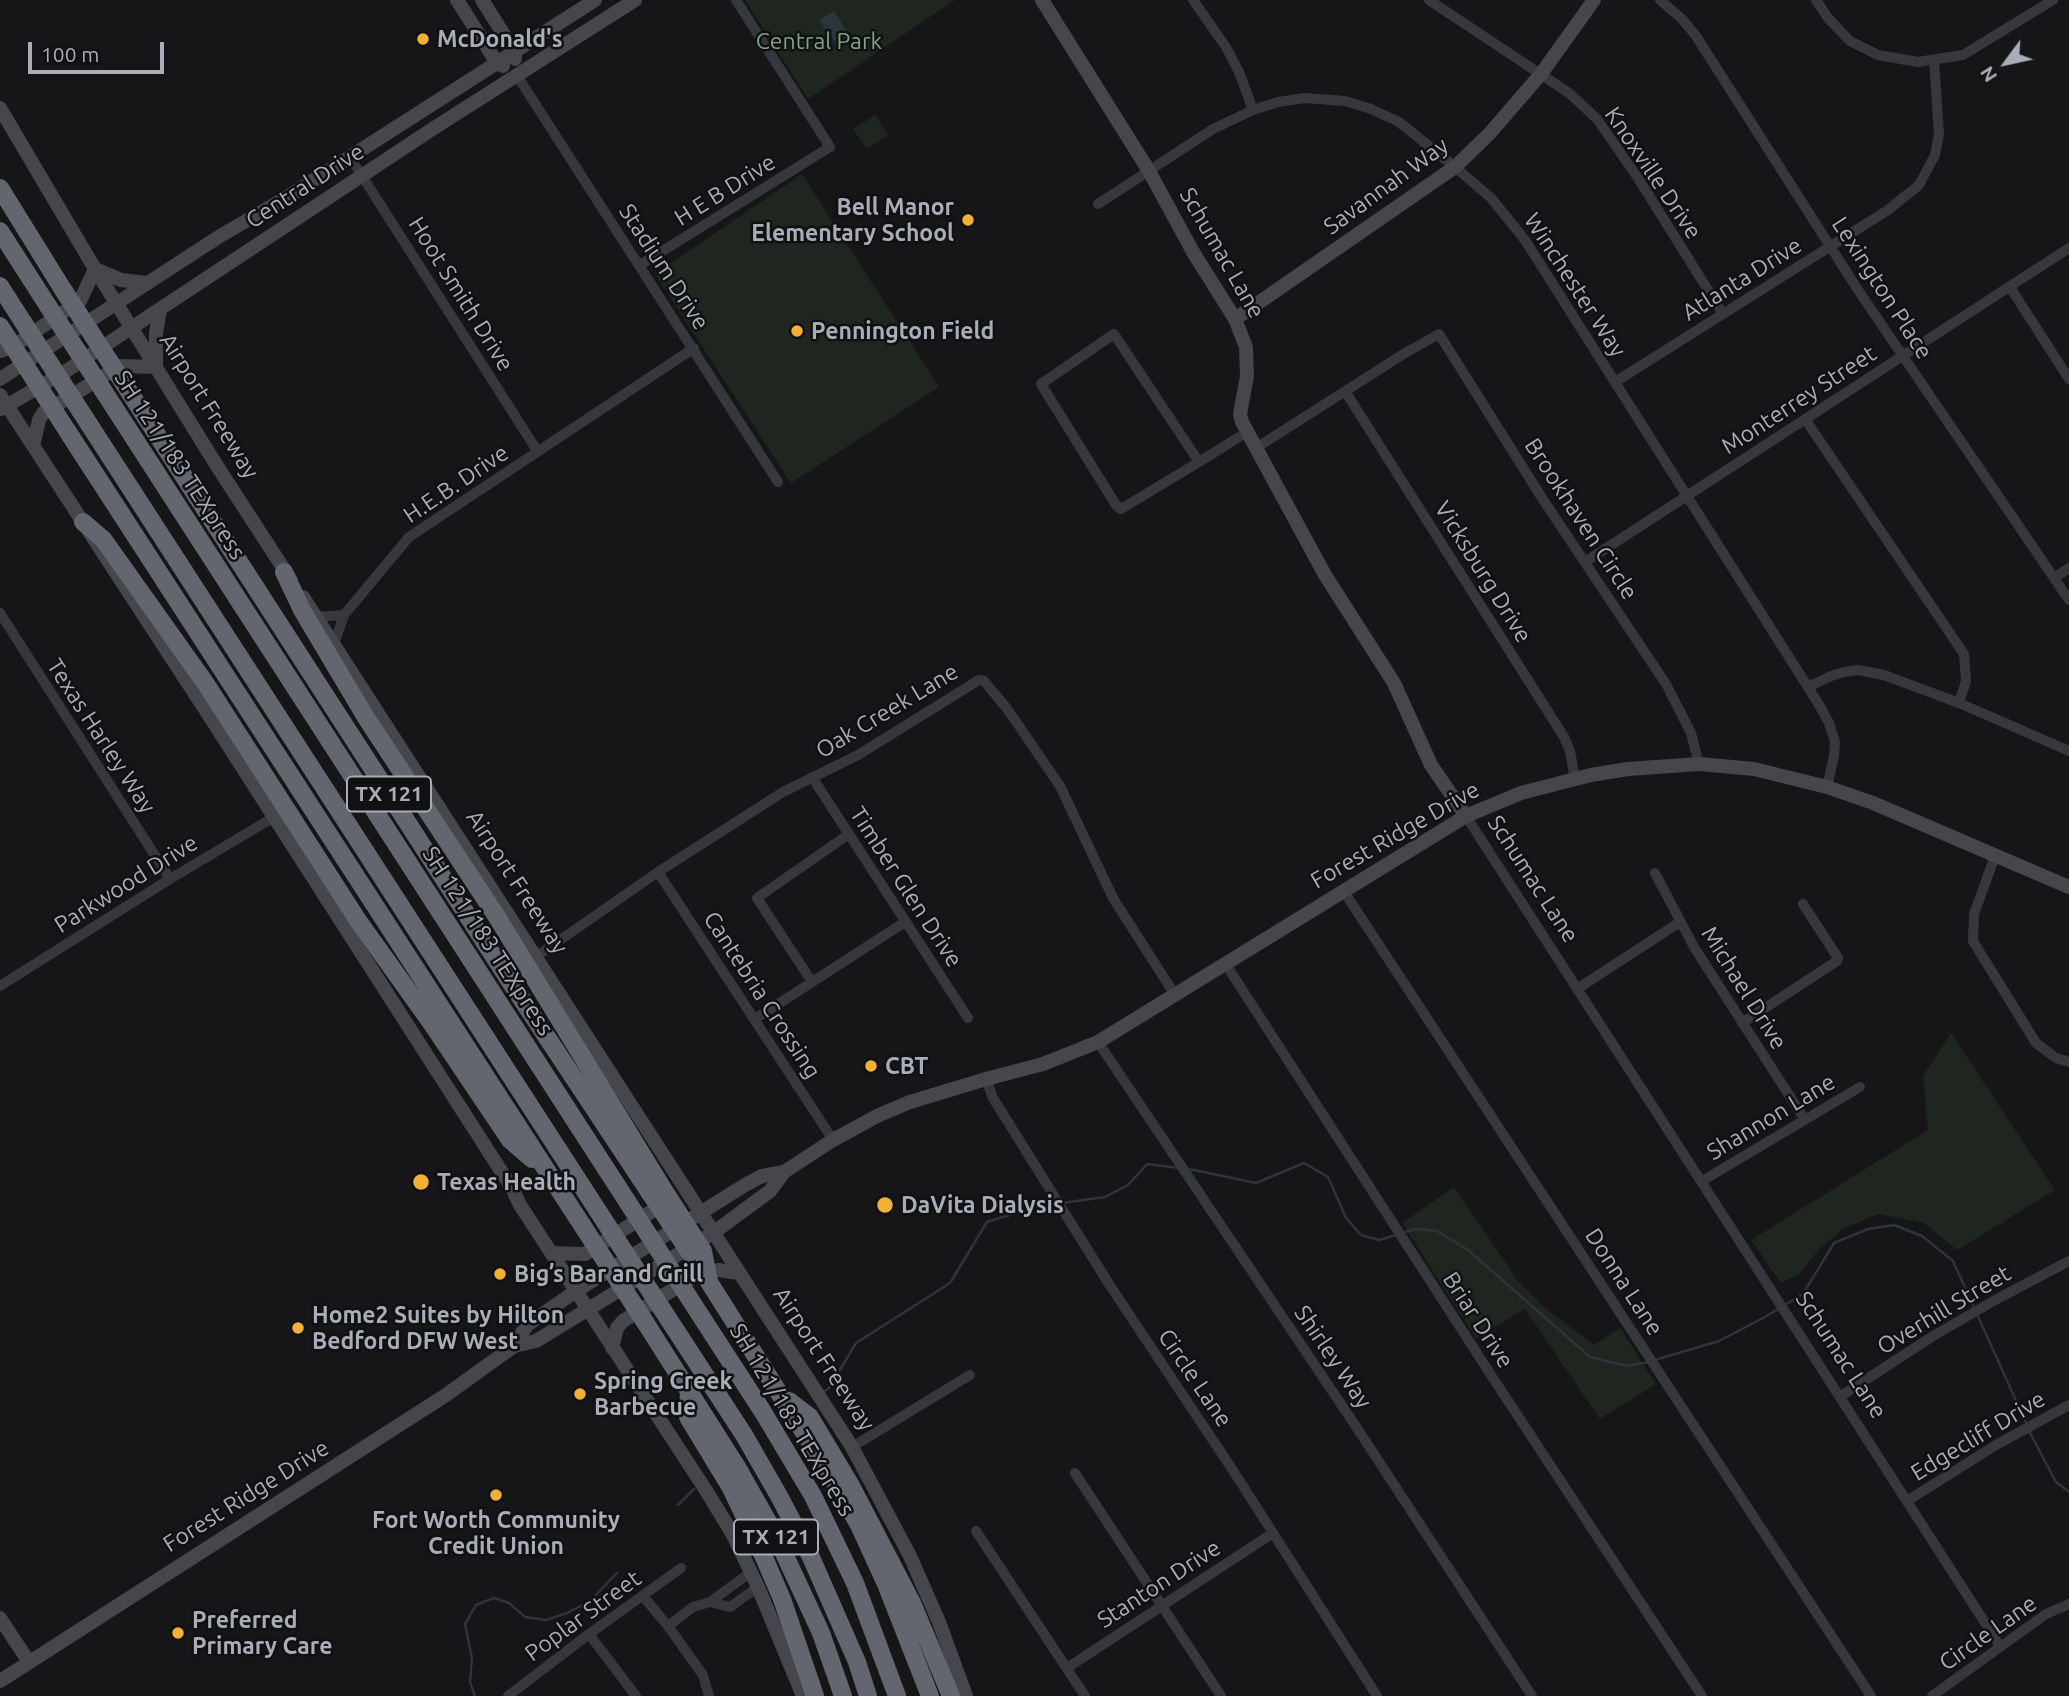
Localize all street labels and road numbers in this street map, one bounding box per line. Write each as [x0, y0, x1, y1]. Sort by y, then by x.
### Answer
street label: Knoxville Drive [1599, 102, 1707, 244]
street label: Savannah Way [1318, 132, 1454, 240]
street label: Central Drive [241, 138, 369, 234]
street label: H E B Drive [669, 148, 781, 232]
street label: Schumac Lane [1174, 183, 1270, 323]
street label: Stadium Drive [613, 199, 715, 335]
street label: Winchester Way [1518, 208, 1632, 362]
street label: Hoot Smith Drive [403, 212, 519, 376]
street label: Lexington Place [1826, 212, 1938, 364]
street label: Atlanta Drive [1677, 231, 1807, 327]
street label: Airport Freeway [153, 328, 265, 484]
street label: Monterrey Street [1716, 340, 1882, 460]
street label: SH 121/183 TEXpress [109, 365, 251, 565]
street label: Brookhaven Circle [1519, 433, 1643, 605]
street label: H.E.B. Drive [398, 439, 514, 529]
street label: Vicksburg Drive [1429, 496, 1537, 648]
street label: Texas Harley Way [41, 654, 161, 818]
street label: Oak Creek Lane [811, 658, 963, 764]
road number: TX 121 [347, 776, 431, 812]
street label: Forest Ridge Drive [1306, 776, 1484, 894]
street label: Timber Glen Drive [844, 802, 968, 972]
street label: Airport Freeway [460, 805, 574, 959]
street label: Schumac Lane [1482, 810, 1584, 948]
street label: Parkwood Drive [49, 829, 203, 939]
street label: SH 121/183 TEXpress [417, 841, 559, 1041]
street label: Cantebria Crossing [698, 906, 826, 1084]
street label: Michael Drive [1695, 921, 1793, 1055]
street label: Shannon Lane [1702, 1068, 1840, 1166]
street label: Donna Lane [1579, 1223, 1669, 1341]
street label: Overhill Street [1872, 1259, 2016, 1361]
street label: Briar Drive [1437, 1267, 1519, 1373]
street label: Airport Freeway [767, 1282, 881, 1436]
street label: Schumac Lane [1790, 1286, 1892, 1424]
street label: Shirley Way [1288, 1300, 1378, 1414]
street label: SH 121/183 TEXpress [724, 1319, 860, 1521]
street label: Circle Lane [1152, 1324, 1238, 1432]
street label: Edgecliff Drive [1906, 1385, 2050, 1487]
street label: Forest Ridge Drive [158, 1434, 334, 1558]
road number: TX 121 [734, 1520, 818, 1554]
street label: Stanton Drive [1092, 1534, 1226, 1634]
street label: Poplar Street [520, 1565, 646, 1667]
street label: Circle Lane [1934, 1589, 2042, 1677]

